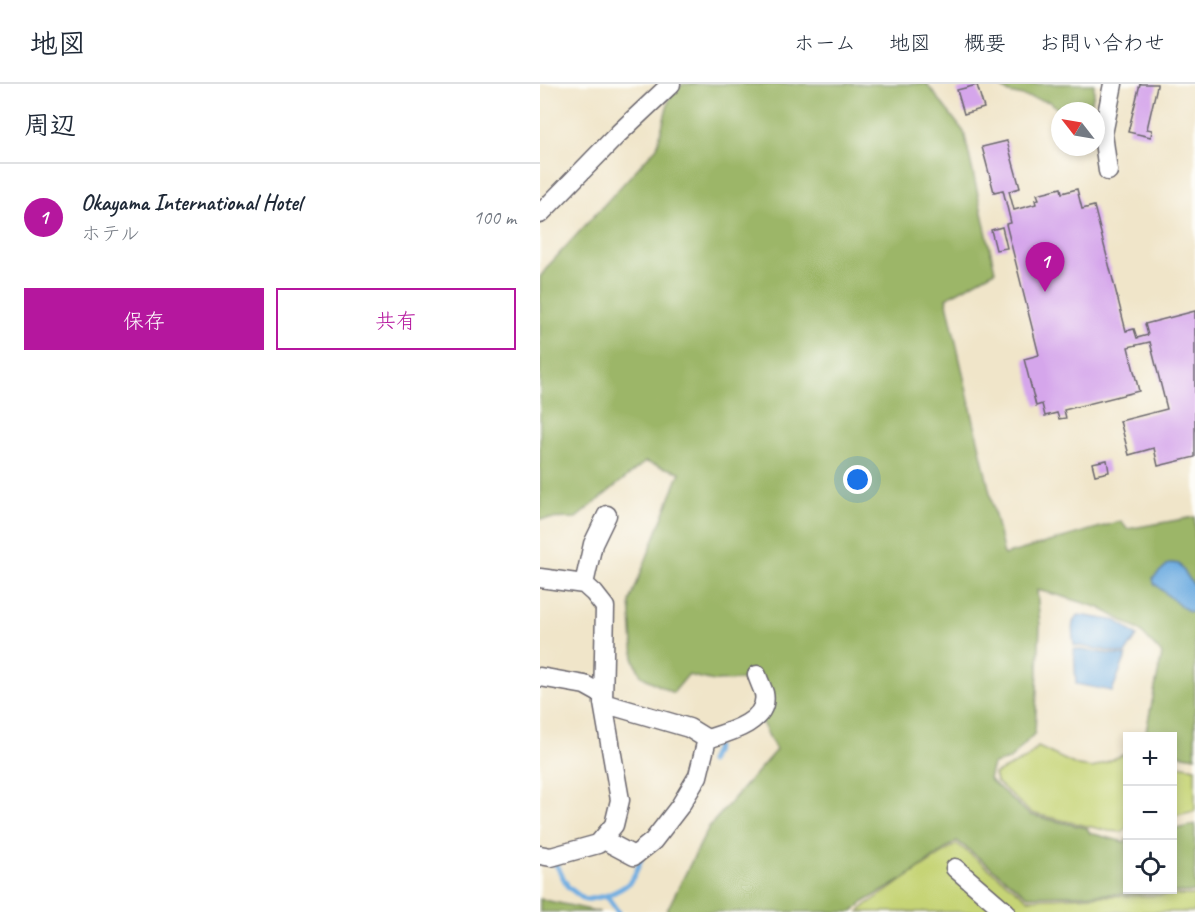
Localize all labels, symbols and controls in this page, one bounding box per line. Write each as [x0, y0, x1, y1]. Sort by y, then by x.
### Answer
text: 地図 [30, 26, 86, 61]
text: ホーム [794, 30, 856, 56]
text: 地図 [889, 30, 931, 56]
text: 概要 [964, 30, 1006, 56]
text: お問い合わせ [1039, 30, 1165, 56]
north arrow [1051, 102, 1105, 156]
text: 周辺 [24, 109, 76, 142]
text: Okayama International Hotel [81, 189, 302, 217]
text: 1 [39, 205, 48, 230]
text: 100 m [473, 205, 516, 230]
text: ホテル [81, 221, 140, 246]
pin: 1 [1026, 242, 1064, 292]
button: 保存 [24, 288, 264, 350]
button: 共有 [276, 288, 516, 350]
your location [843, 465, 872, 494]
map controls [1123, 732, 1177, 894]
button: + [1123, 732, 1177, 786]
button: − [1123, 786, 1177, 840]
button: locate [1123, 840, 1177, 894]

